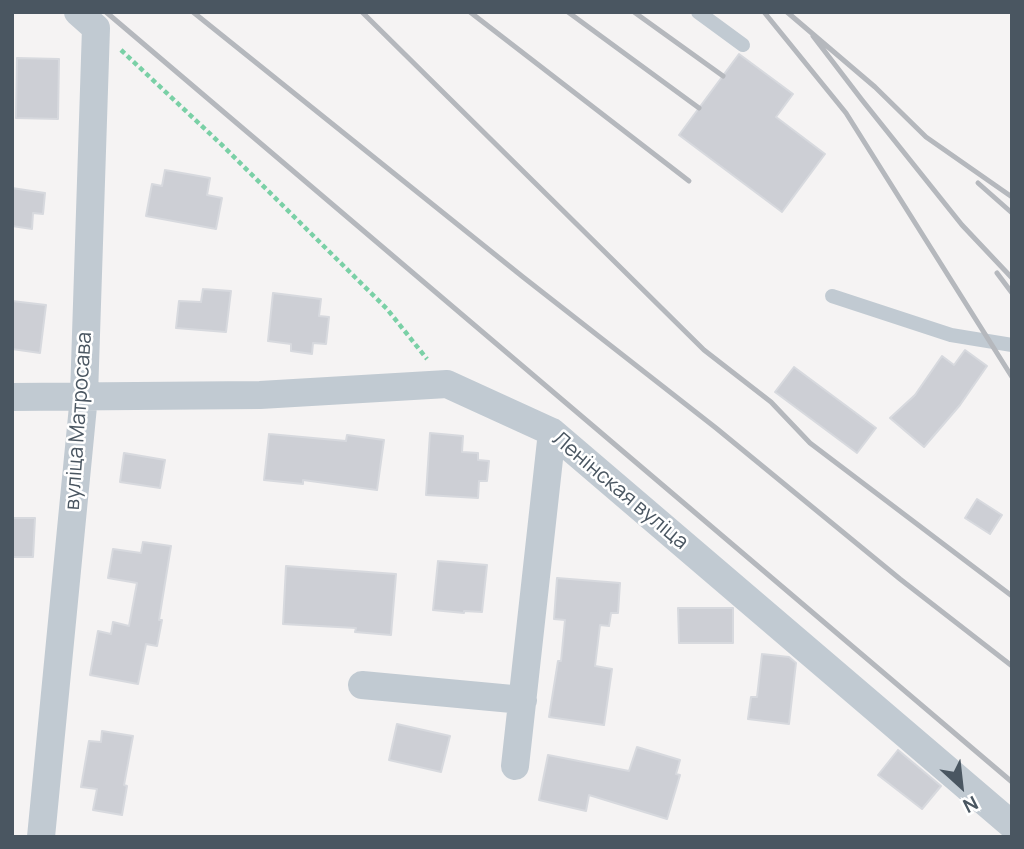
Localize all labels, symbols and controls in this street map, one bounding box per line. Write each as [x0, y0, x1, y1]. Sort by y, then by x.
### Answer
street label: вуліца Матросава [60, 331, 98, 511]
street label: Ленінская вуліца [547, 427, 693, 555]
north arrow [926, 751, 996, 821]
text: N [959, 790, 983, 819]

